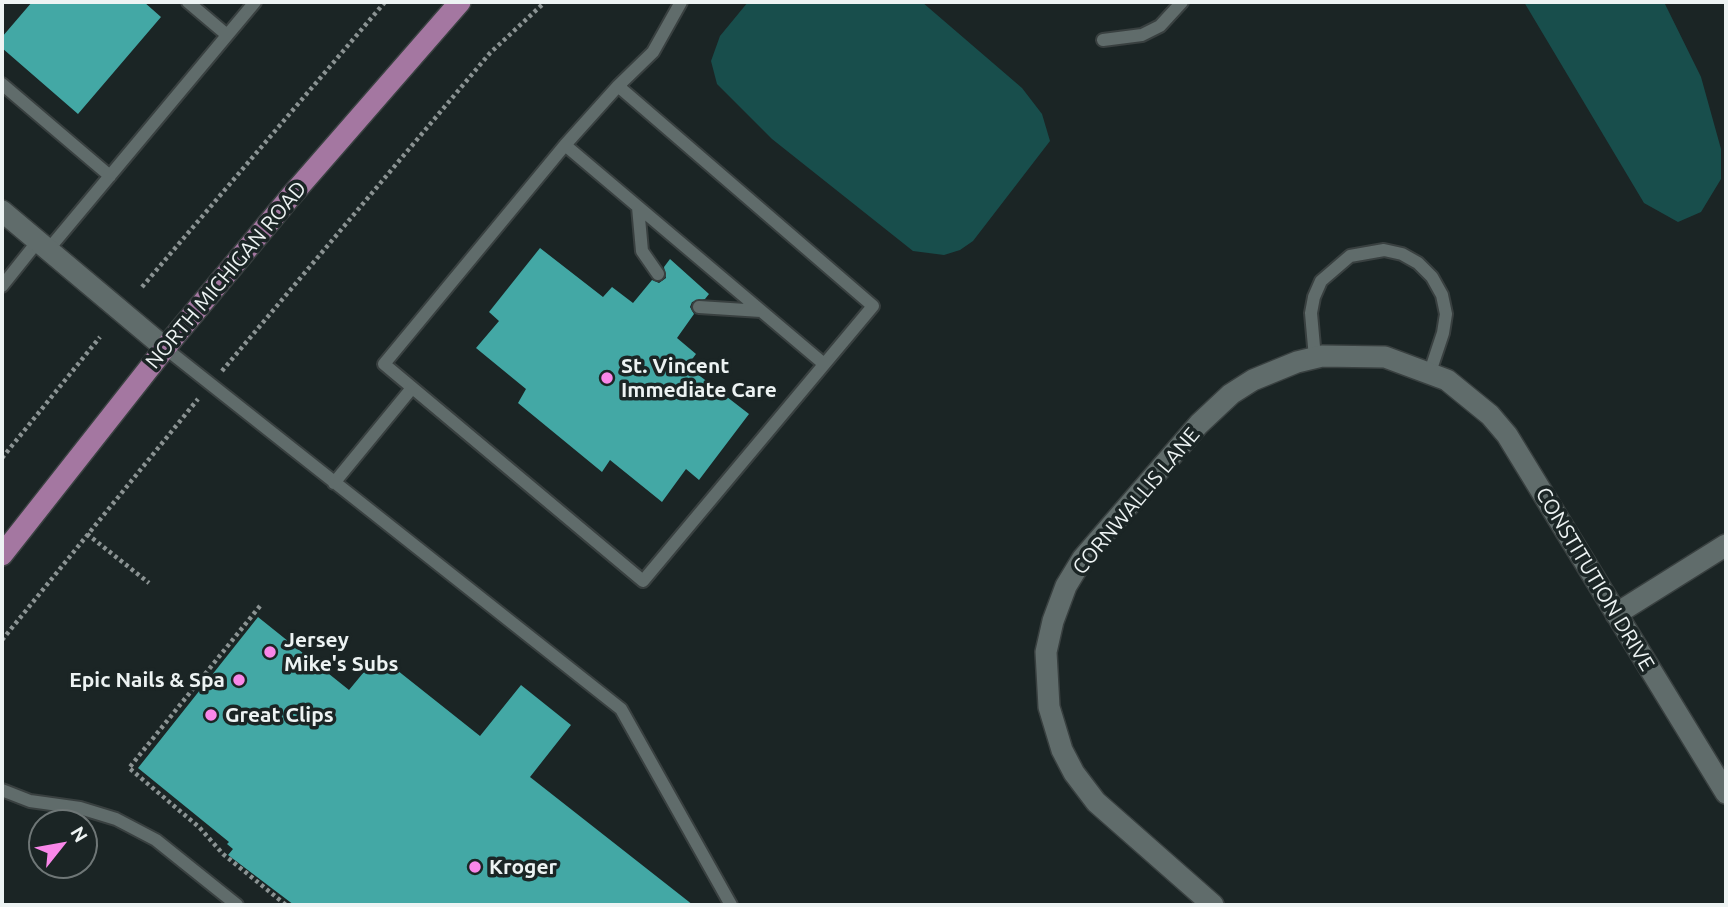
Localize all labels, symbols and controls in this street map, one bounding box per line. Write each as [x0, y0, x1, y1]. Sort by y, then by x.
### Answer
street label: NORTH MICHIGAN ROAD [140, 176, 312, 374]
place label: St. Vincent Immediate Care [621, 353, 777, 403]
marker: St. Vincent Immediate Care [599, 370, 615, 386]
street label: CORNWALLIS LANE [1067, 422, 1205, 580]
street label: CONSTITUTION DRIVE [1530, 483, 1660, 675]
place label: Jersey Mike's Subs [284, 627, 398, 677]
marker: Jersey Mike's Subs [262, 644, 278, 660]
place label: Epic Nails & Spa [69, 667, 225, 693]
marker: Epic Nails & Spa [231, 672, 247, 688]
place label: Great Clips [225, 702, 334, 728]
marker: Great Clips [203, 707, 219, 723]
north arrow [28, 809, 98, 879]
text: N [66, 822, 92, 846]
place label: Kroger [489, 854, 557, 880]
marker: Kroger [467, 859, 483, 875]

